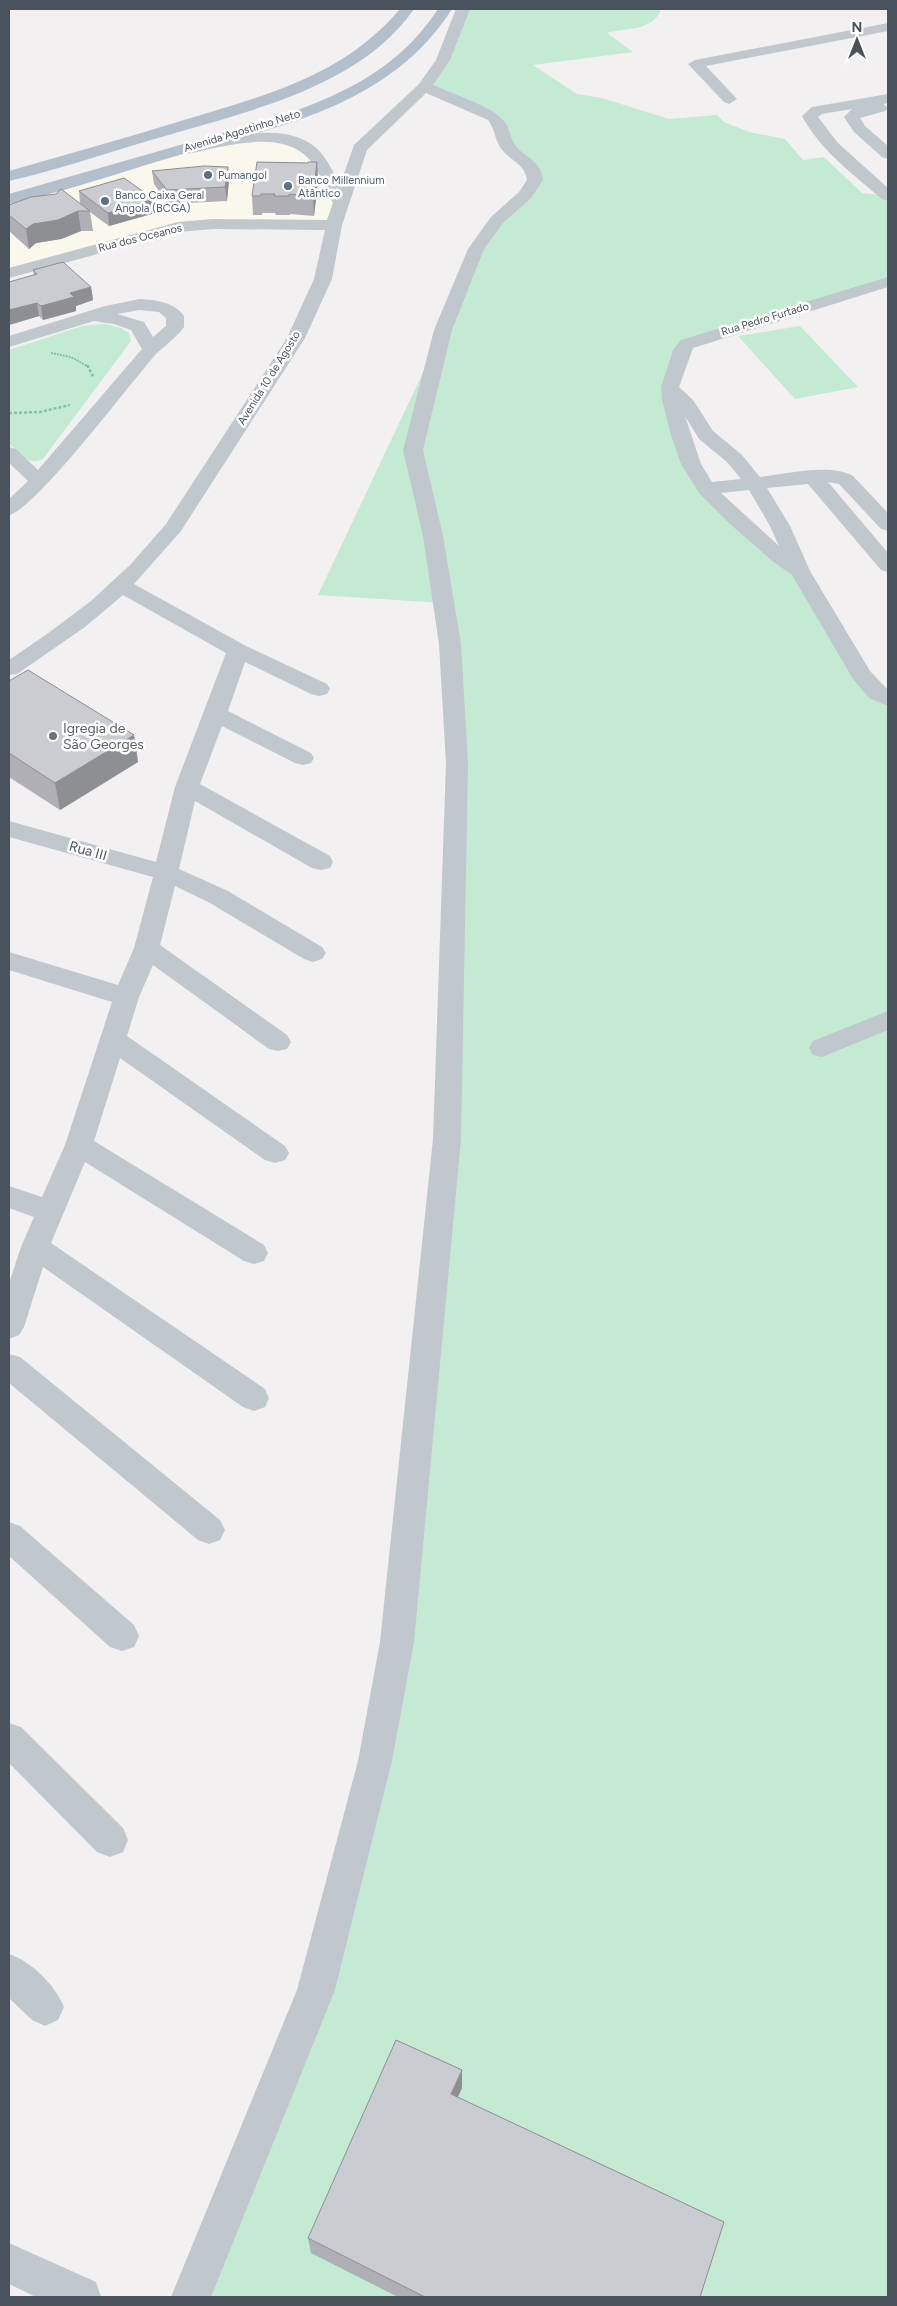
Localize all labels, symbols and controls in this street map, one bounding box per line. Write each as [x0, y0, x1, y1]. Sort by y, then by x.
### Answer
north arrow [832, 15, 882, 65]
text: N [852, 19, 862, 36]
street label: Avenida Agostinho Neto [182, 107, 302, 155]
marker: Pumangol [202, 169, 214, 181]
place label: Pumangol [218, 169, 267, 182]
place label: Banco Millennium Atântico [298, 174, 385, 200]
marker: Banco Millennium Atântico [282, 180, 294, 192]
place label: Banco Caixa Geral Angola (BCGA) [115, 189, 204, 215]
marker: Banco Caixa Geral Angola (BCGA) [99, 195, 111, 207]
street label: Rua dos Oceanos [97, 221, 183, 255]
street label: Rua Pedro Furtado [720, 299, 810, 339]
street label: Avenida 10 de Agosto [235, 329, 303, 427]
place label: Igregia de São Georges [63, 720, 144, 753]
marker: Igregia de São Georges [47, 730, 59, 742]
street label: Rua III [67, 838, 109, 864]

